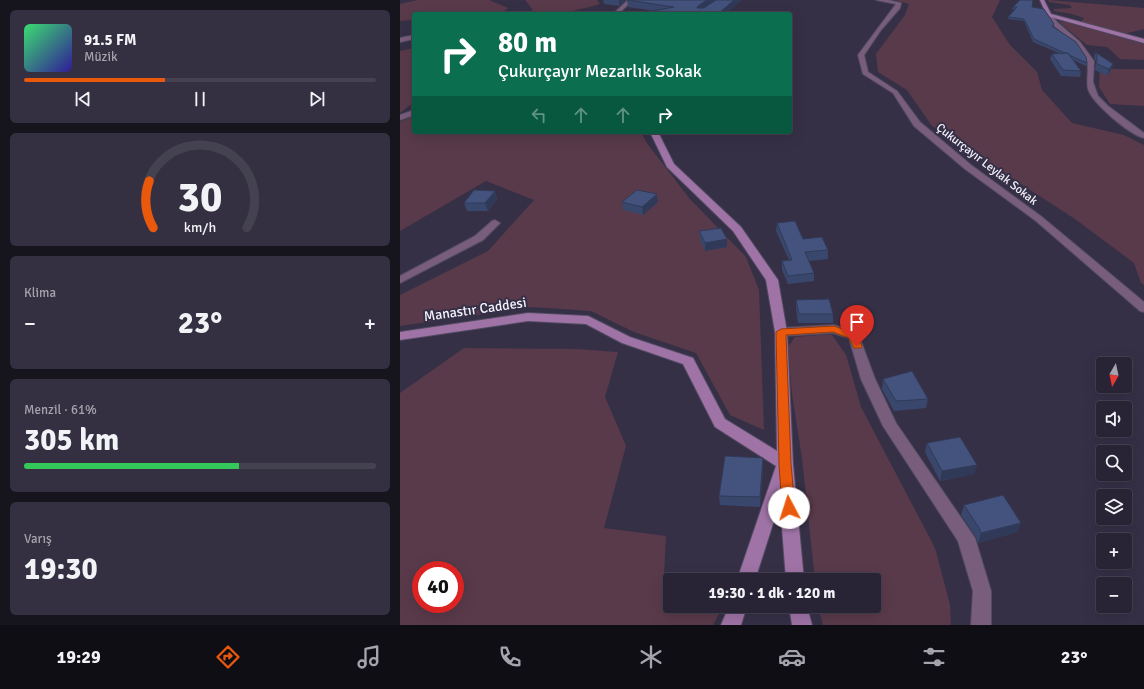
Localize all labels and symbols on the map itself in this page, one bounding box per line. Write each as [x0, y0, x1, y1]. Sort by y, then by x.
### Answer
street label: Çukurçayır Leylak Sokak [933, 120, 1040, 209]
street label: Manastır Caddesi [423, 294, 527, 325]
pin [840, 305, 874, 346]
north arrow [1096, 357, 1132, 393]
position arrow [768, 487, 810, 529]
speed limit sign: 40 [412, 561, 464, 613]

